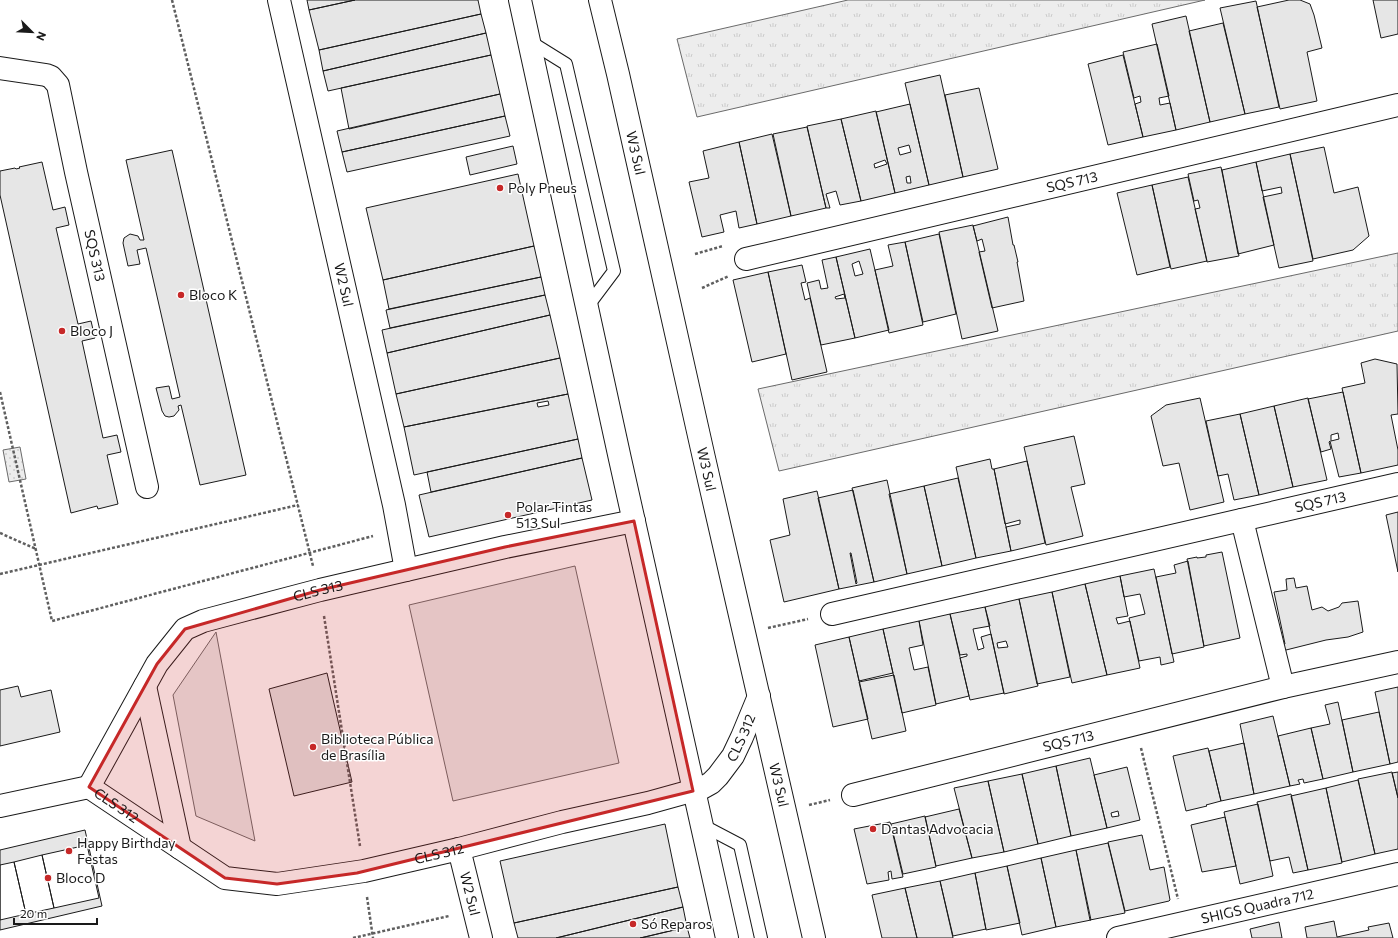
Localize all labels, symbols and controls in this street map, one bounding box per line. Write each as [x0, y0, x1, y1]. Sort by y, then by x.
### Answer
north arrow [12, 12, 52, 52]
text: N [34, 30, 49, 43]
street label: W3 Sul [623, 129, 649, 176]
street label: SQS 713 [1045, 167, 1099, 196]
place label: Poly Pneus [508, 179, 577, 196]
marker: Poly Pneus [495, 183, 505, 193]
street label: SQS 313 [81, 228, 109, 283]
street label: W2 Sul [331, 261, 358, 308]
place label: Bloco K [189, 286, 237, 303]
marker: Bloco K [176, 290, 186, 300]
place label: Bloco J [70, 322, 113, 339]
marker: Bloco J [57, 326, 67, 336]
street label: W3 Sul [694, 445, 720, 493]
street label: SQS 713 [1293, 487, 1347, 515]
place label: Polar Tintas 513 Sul [516, 498, 592, 531]
marker: Polar Tintas 513 Sul [503, 510, 513, 520]
street label: CLS 313 [291, 576, 344, 605]
street label: CLS 312 [723, 711, 759, 765]
street label: SQS 713 [1041, 726, 1095, 755]
place label: Biblioteca Pública de Brasília [321, 730, 434, 763]
marker: Biblioteca Pública de Brasília [308, 742, 318, 752]
street label: W3 Sul [766, 761, 793, 808]
street label: CLS 312 [91, 784, 143, 826]
place label: Dantas Advocacia [881, 820, 994, 837]
marker: Dantas Advocacia [868, 824, 878, 834]
place label: Happy Birthday Festas [77, 834, 176, 867]
street label: CLS 312 [413, 839, 466, 867]
marker: Happy Birthday Festas [64, 846, 74, 856]
place label: Bloco D [56, 869, 105, 886]
street label: W2 Sul [457, 870, 484, 917]
marker: Bloco D [43, 873, 53, 883]
street label: SHIGS Quadra 712 [1199, 884, 1316, 927]
scale bar [14, 900, 97, 926]
text: 20 m [20, 906, 47, 920]
place label: Só Reparos [641, 915, 712, 932]
marker: Só Reparos [628, 919, 638, 929]

